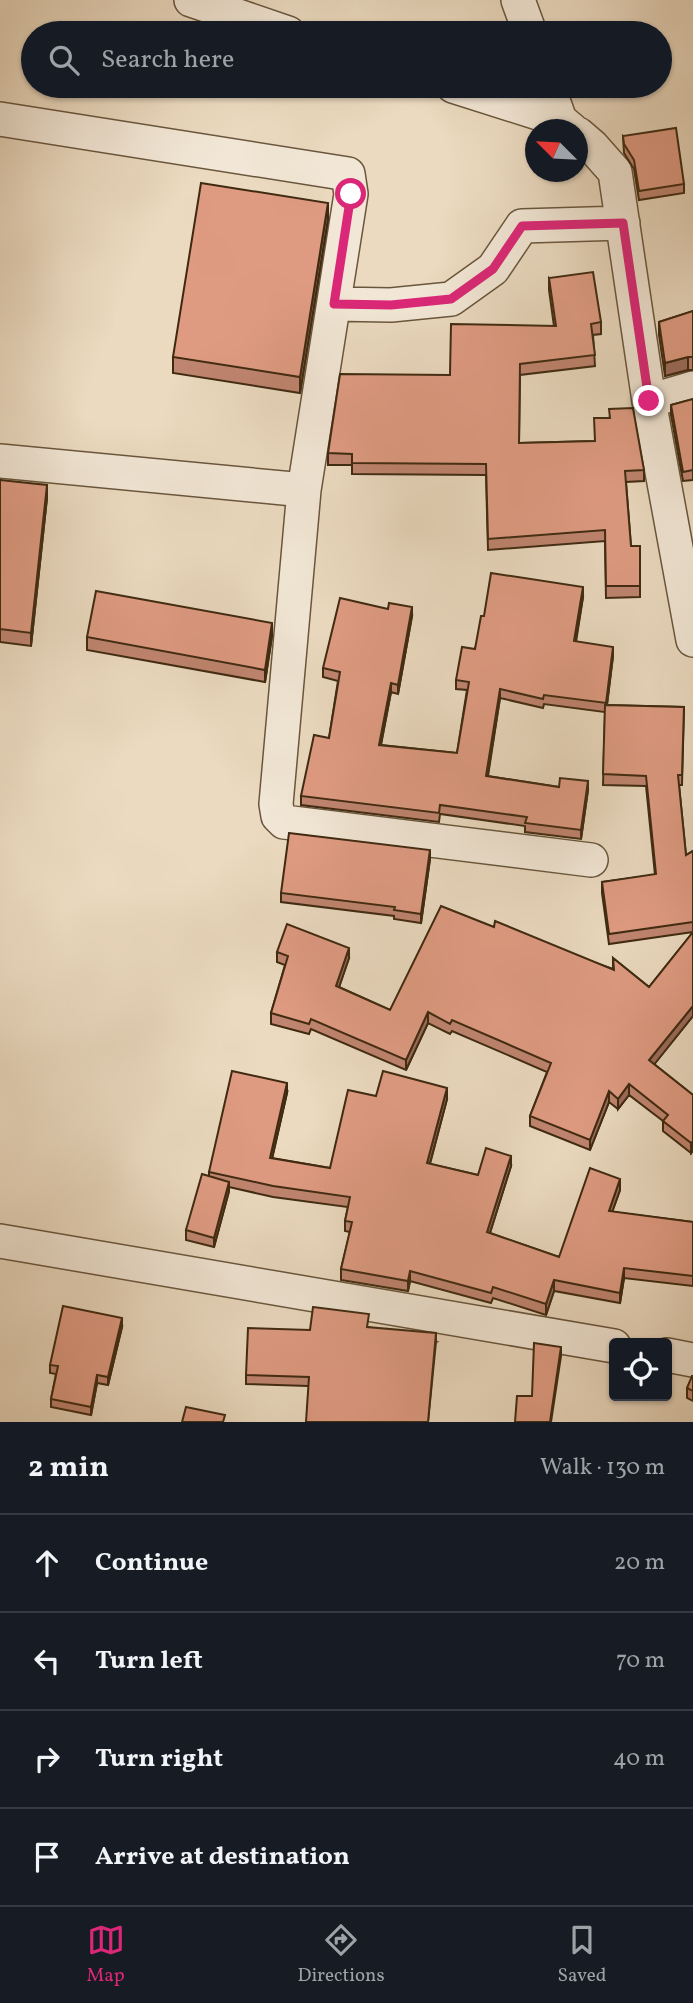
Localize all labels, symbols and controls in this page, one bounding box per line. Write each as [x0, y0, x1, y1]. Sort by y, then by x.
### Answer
search box [21, 21, 672, 98]
icon: search [45, 41, 83, 79]
text: Search here [101, 42, 234, 78]
north arrow [525, 119, 588, 182]
route start [335, 178, 366, 209]
route end [633, 385, 664, 416]
map controls [609, 1338, 672, 1401]
button: locate [609, 1338, 672, 1401]
text: 2 min [28, 1447, 109, 1489]
text: Walk · 130 m [540, 1452, 665, 1484]
icon: ahead [28, 1544, 66, 1582]
text: Continue [95, 1545, 208, 1581]
text: 20 m [614, 1547, 665, 1579]
icon: left [28, 1642, 66, 1680]
text: Turn left [95, 1643, 203, 1679]
text: 70 m [616, 1645, 665, 1677]
icon: right [28, 1740, 66, 1778]
text: Turn right [95, 1741, 223, 1777]
text: 40 m [613, 1743, 665, 1775]
icon: arrive [28, 1838, 66, 1876]
text: Arrive at destination [95, 1839, 350, 1875]
tab: Map [86, 1921, 125, 1989]
tab: Directions [298, 1921, 385, 1989]
tab: Saved [558, 1921, 606, 1989]

